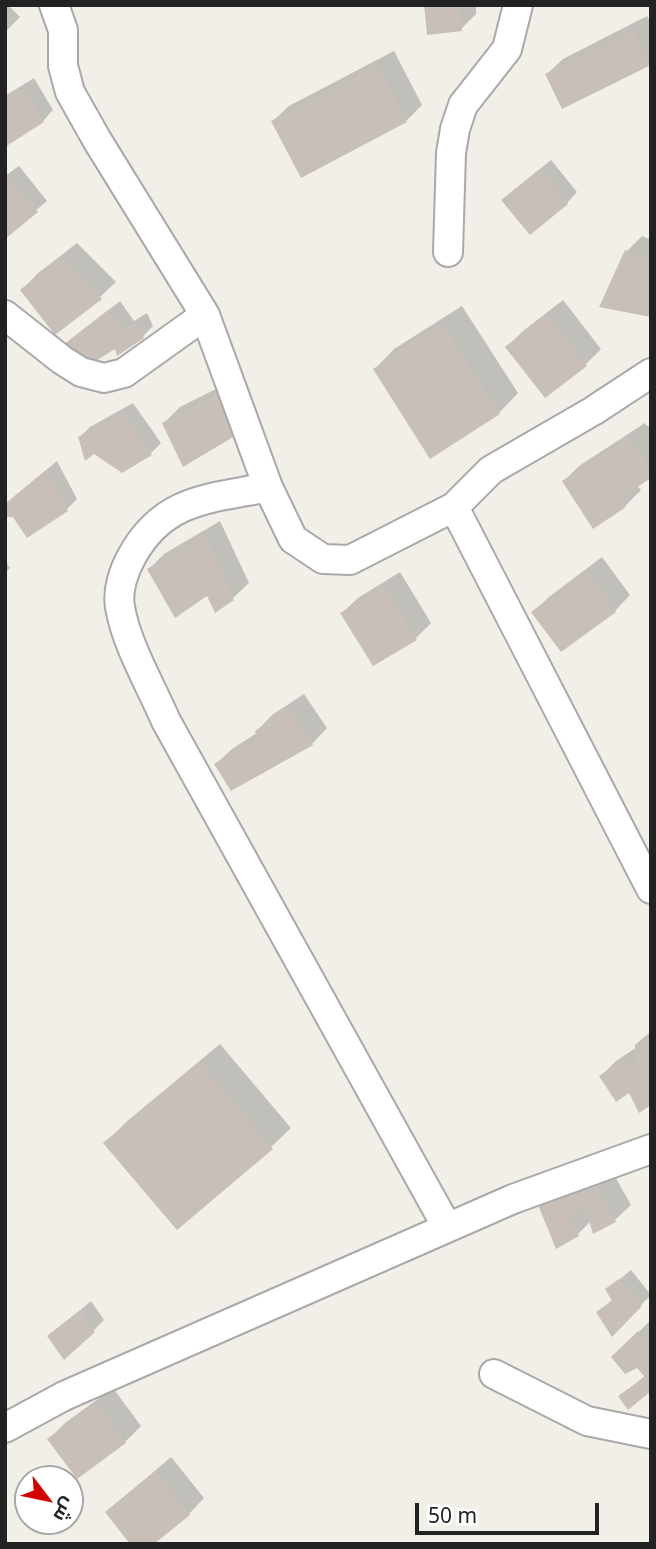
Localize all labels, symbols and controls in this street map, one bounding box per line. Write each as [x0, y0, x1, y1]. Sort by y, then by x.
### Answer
north arrow [14, 1465, 84, 1535]
scale bar [418, 1490, 602, 1534]
text: ش [48, 1493, 83, 1527]
text: 50 m [428, 1501, 477, 1529]

